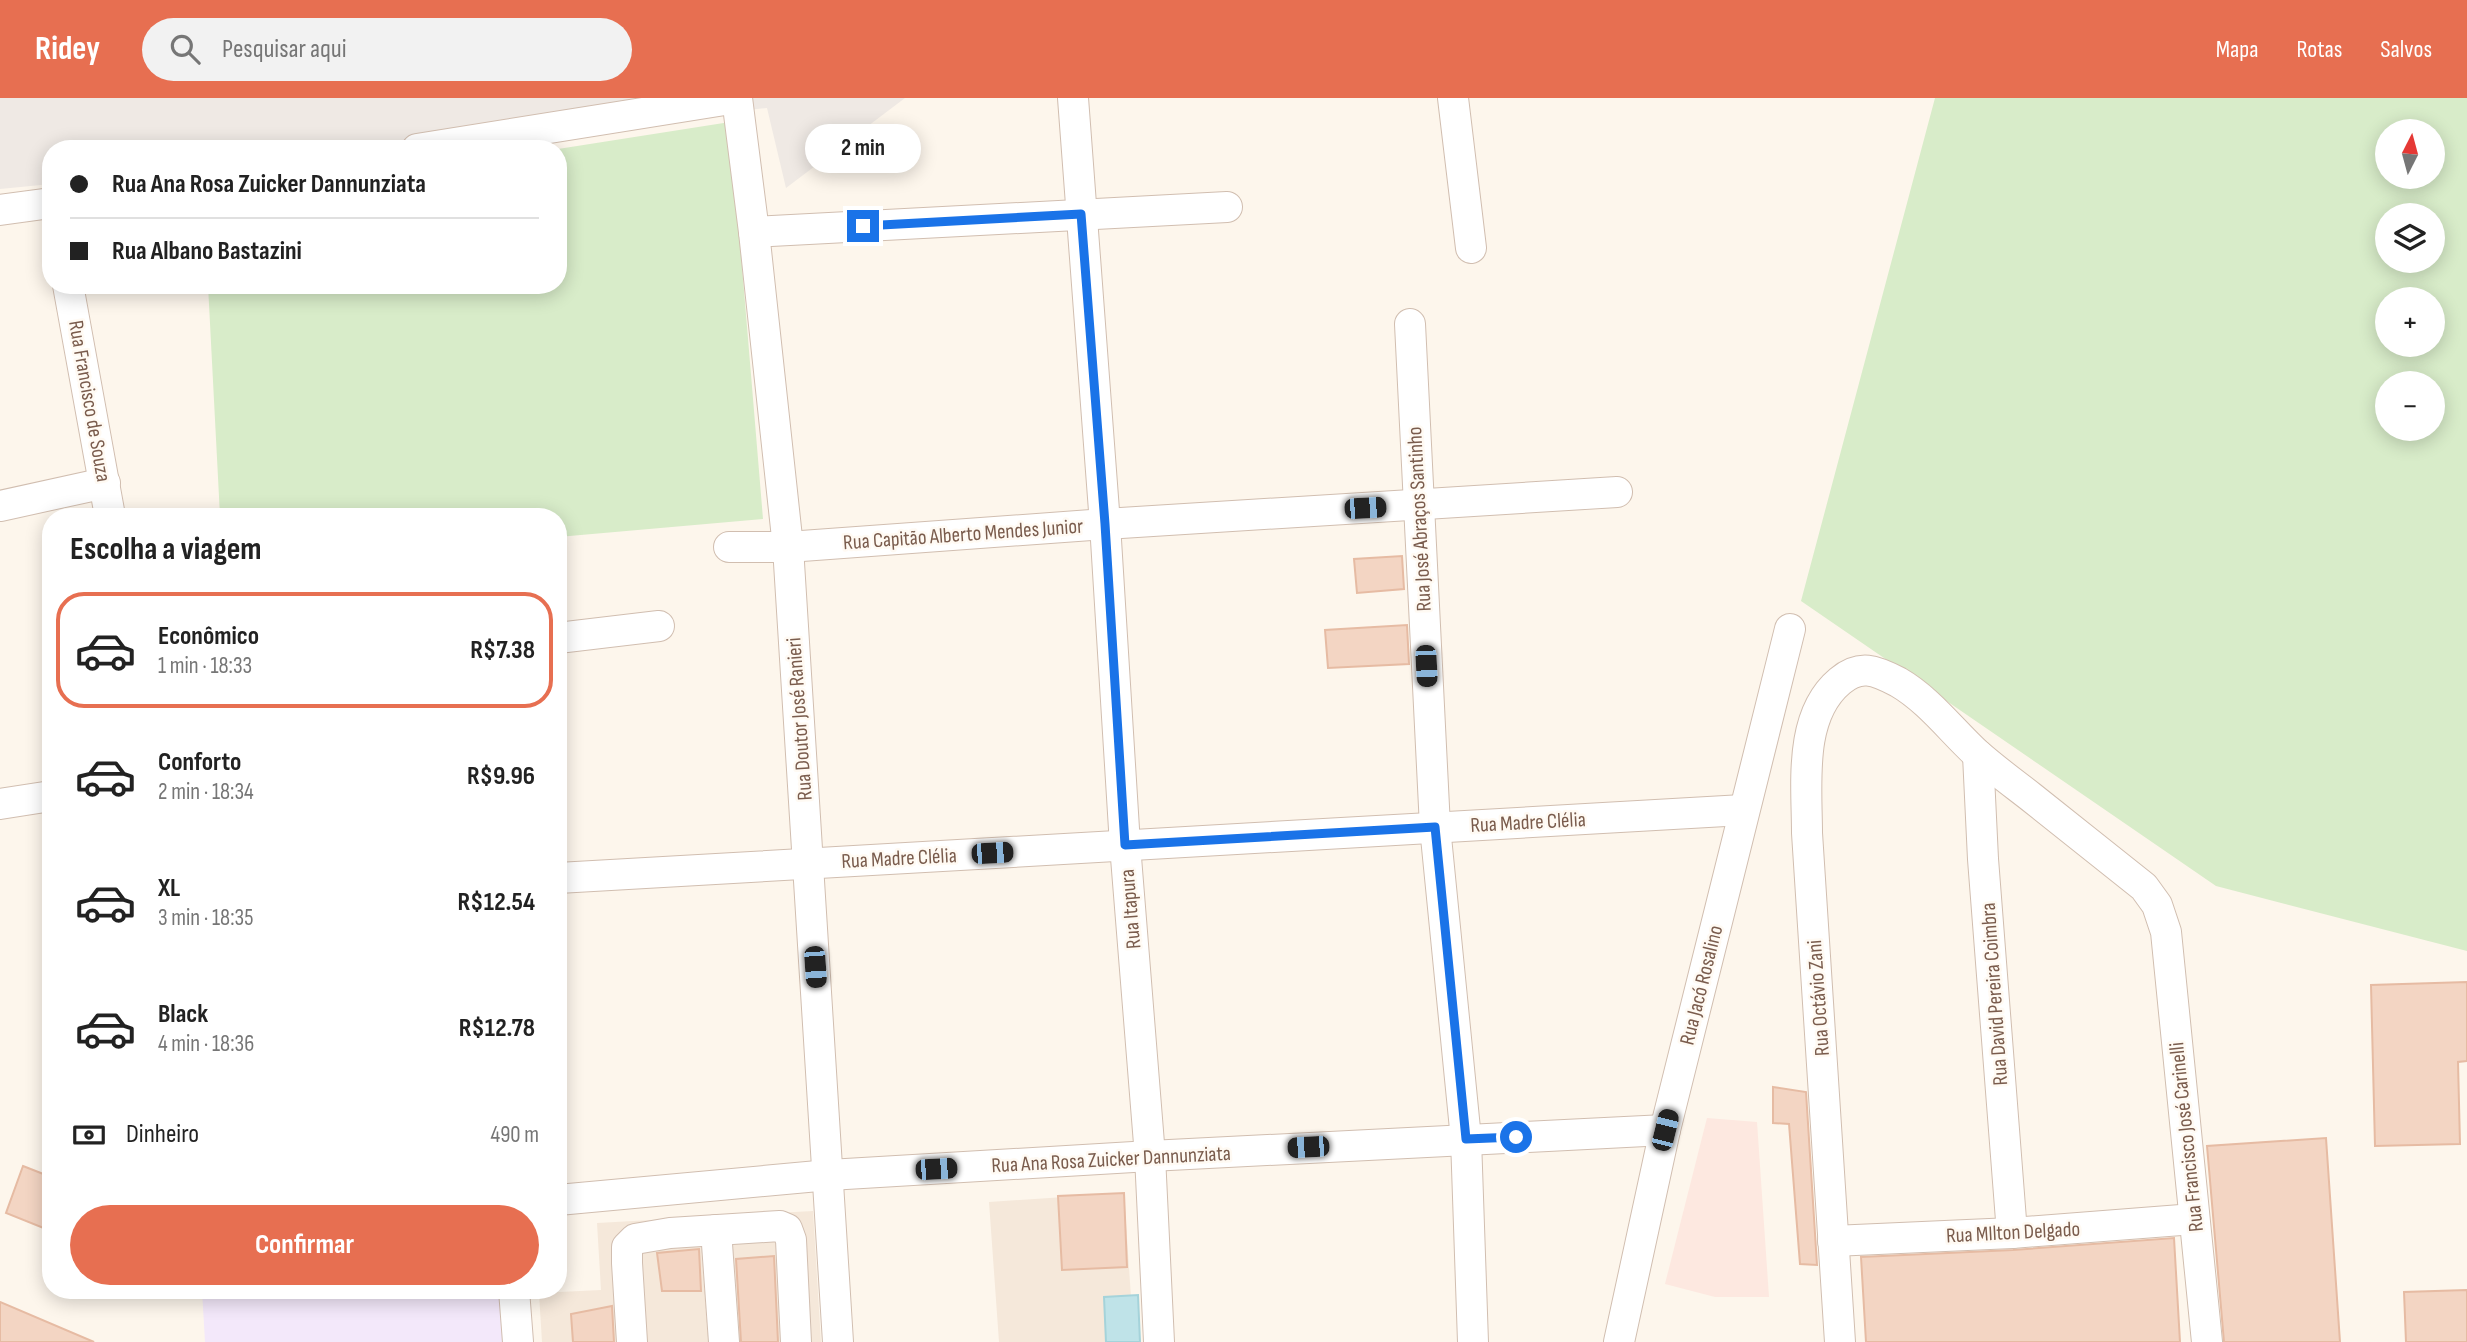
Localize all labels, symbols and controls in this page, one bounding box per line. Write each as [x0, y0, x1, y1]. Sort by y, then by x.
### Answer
search box [142, 18, 632, 81]
text: Ridey [35, 29, 100, 69]
icon: search [166, 30, 204, 68]
text: Pesquisar aqui [222, 34, 347, 65]
text: Mapa [2216, 35, 2259, 64]
text: Rotas [2297, 35, 2342, 64]
text: Salvos [2380, 35, 2432, 64]
north arrow [2375, 119, 2445, 189]
map controls [2375, 119, 2445, 441]
callout: 2 min [805, 124, 921, 174]
text: 2 min [841, 134, 885, 162]
text: Rua Ana Rosa Zuicker Dannunziata [112, 169, 426, 200]
button: layers [2375, 203, 2445, 273]
route end [847, 210, 879, 242]
text: Rua Albano Bastazini [112, 236, 302, 267]
button: + [2375, 287, 2445, 357]
street label: Rua Francisco de Souza [63, 318, 116, 484]
button: − [2375, 371, 2445, 441]
street label: Rua José Abraços Santinho [1402, 426, 1437, 612]
car [1344, 496, 1387, 520]
street label: Rua Capitão Alberto Mendes Junior [842, 514, 1084, 555]
text: Escolha a viagem [70, 530, 262, 569]
icon: car [74, 619, 137, 682]
text: Econômico [158, 621, 259, 652]
text: R$7.38 [470, 635, 535, 666]
street label: Rua Doutor José Ranieri [781, 637, 818, 801]
car [1415, 644, 1438, 688]
text: 1 min · 18:33 [158, 652, 252, 680]
icon: car [74, 745, 137, 808]
text: Conforto [158, 747, 241, 778]
text: R$9.96 [467, 761, 535, 792]
text: 2 min · 18:34 [158, 778, 254, 806]
street label: Rua Madre Clélia [1470, 807, 1586, 838]
car [971, 841, 1014, 865]
street label: Rua Madre Clélia [841, 843, 957, 874]
street label: Rua Itapura [1115, 868, 1146, 950]
icon: car [74, 871, 137, 934]
text: XL [158, 873, 180, 904]
text: R$12.54 [458, 887, 535, 918]
street label: Rua David Pereira Coimbra [1976, 902, 2013, 1086]
text: 3 min · 18:35 [158, 904, 253, 932]
street label: Rua Jacó Rosalino [1675, 923, 1728, 1047]
street label: Rua Octávio Zani [1802, 939, 1835, 1057]
car [804, 945, 827, 989]
icon: car [74, 997, 137, 1060]
text: Black [158, 999, 208, 1030]
text: R$12.78 [459, 1013, 535, 1044]
text: 4 min · 18:36 [158, 1030, 254, 1058]
street label: Rua Francisco José Carinelli [2164, 1041, 2209, 1233]
car [1650, 1107, 1681, 1153]
icon: cash [70, 1116, 108, 1154]
text: Dinheiro [126, 1119, 199, 1150]
text: 490 m [490, 1121, 539, 1149]
route start [1500, 1121, 1532, 1153]
car [1287, 1135, 1330, 1159]
street label: Rua Ana Rosa Zuicker Dannunziata [991, 1141, 1231, 1178]
car [915, 1157, 958, 1181]
button: Confirmar [70, 1205, 539, 1285]
street label: Rua MIlton Delgado [1945, 1217, 2081, 1248]

